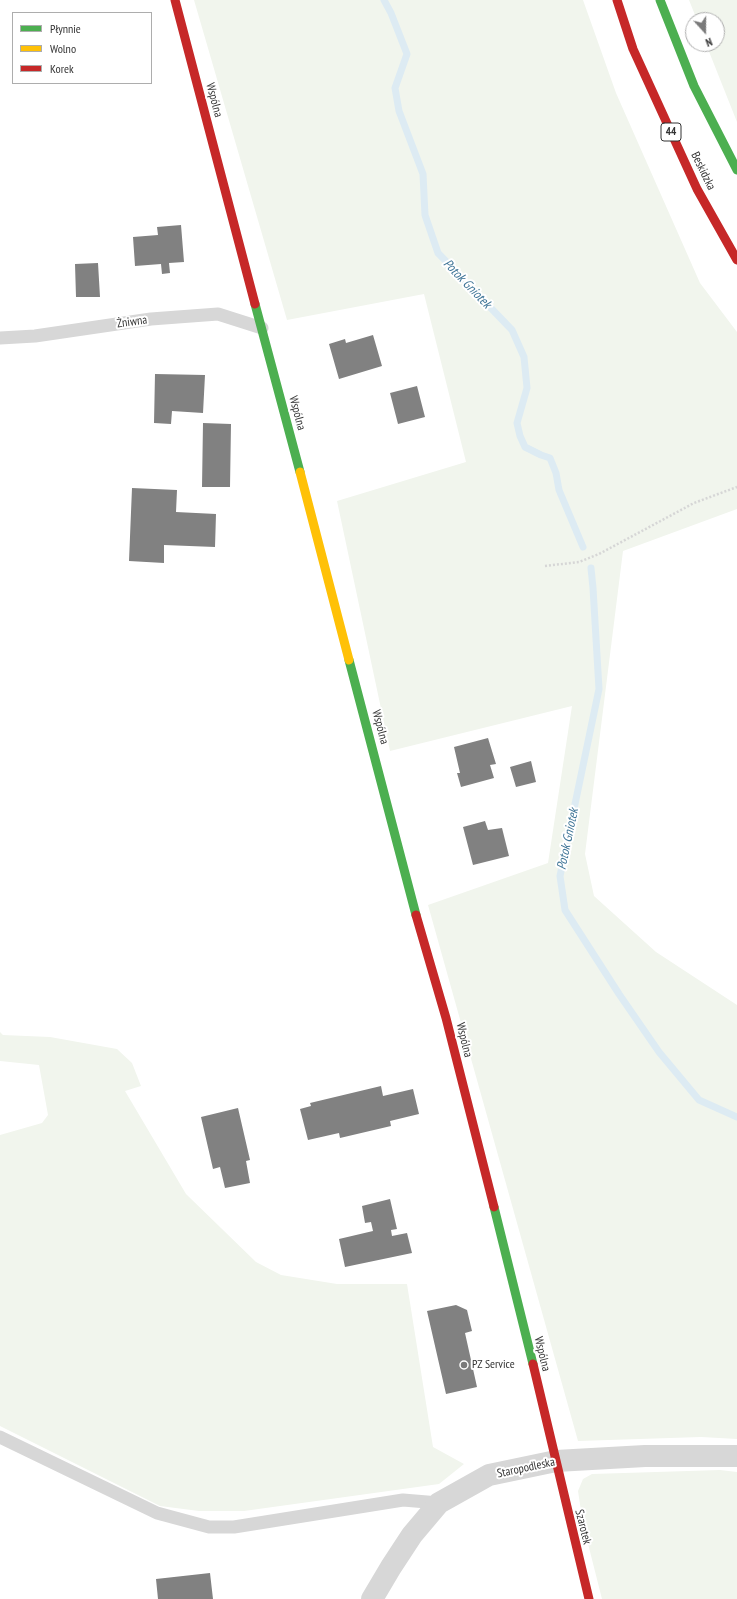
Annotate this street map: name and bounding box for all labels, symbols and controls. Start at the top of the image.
legend [12,12,152,84]
north arrow [685,12,725,52]
text: Płynnie [50,21,81,36]
text: N [704,35,714,50]
text: Wolno [50,41,76,56]
text: Korek [50,61,74,76]
street label: Wspólna [203,81,225,119]
road number: 44 [661,123,681,141]
street label: Beskidzka [688,149,718,193]
water label: Potok Gniotek [440,256,494,312]
street label: Żniwna [116,313,148,331]
street label: Wspólna [286,394,308,432]
street label: Wspólna [369,708,391,746]
water label: Potok Gniotek [554,807,582,871]
street label: Wspólna [453,1021,475,1059]
street label: Wspólna [531,1335,553,1373]
place label: PZ Service [472,1358,515,1372]
marker: PZ Service [459,1360,469,1370]
street label: Staropodleska [496,1455,556,1481]
street label: Szarotek [572,1508,594,1546]

